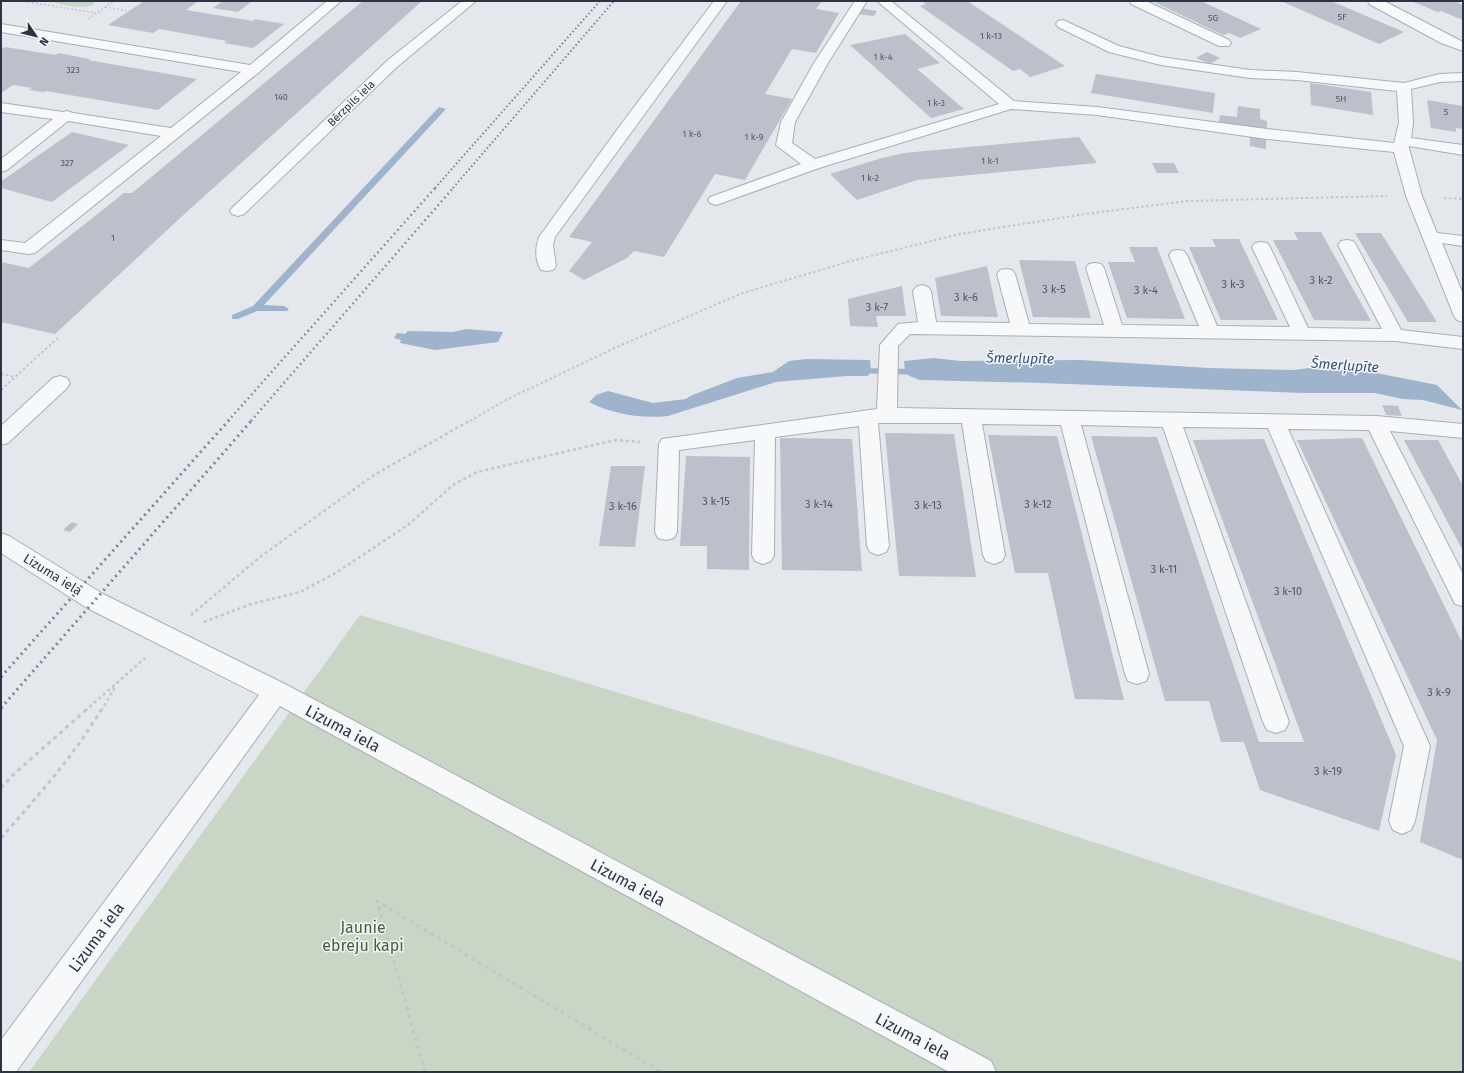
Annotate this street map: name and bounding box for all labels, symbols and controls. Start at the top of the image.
house number: 5F [1338,12,1347,22]
house number: 5G [1208,13,1218,23]
north arrow [16,16,56,56]
house number: 1 k-13 [980,31,1002,41]
text: N [36,35,51,48]
house number: 1 k-4 [874,52,893,62]
house number: 323 [66,65,80,75]
street label: Bērzpils iela [325,78,378,129]
house number: 140 [274,92,288,102]
house number: 5H [1336,94,1346,104]
house number: 1 k-3 [927,98,945,108]
house number: 5 [1444,107,1449,117]
house number: 1 k-6 [683,129,702,139]
house number: 1 k-9 [745,132,764,142]
house number: 1 k-1 [981,156,999,166]
house number: 327 [61,158,73,168]
house number: 1 k-2 [861,173,879,183]
house number: 1 [111,233,115,243]
house number: 3 k-2 [1310,274,1332,287]
house number: 3 k-3 [1222,278,1244,291]
house number: 3 k-5 [1042,283,1066,296]
house number: 3 k-4 [1134,284,1158,297]
house number: 3 k-6 [954,291,978,304]
house number: 3 k-7 [866,301,888,314]
water label: Šmerļupīte [985,348,1054,368]
water label: Šmerļupīte [1309,354,1380,376]
house number: 3 k-15 [702,495,730,508]
house number: 3 k-14 [805,498,833,511]
house number: 3 k-12 [1024,498,1052,511]
house number: 3 k-13 [914,499,942,512]
house number: 3 k-16 [609,500,637,513]
street label: Lizuma iela [21,550,85,598]
house number: 3 k-11 [1151,563,1177,576]
house number: 3 k-10 [1274,585,1302,598]
house number: 3 k-9 [1427,686,1451,699]
street label: Lizuma iela [302,701,383,756]
house number: 3 k-19 [1314,765,1342,778]
street label: Lizuma iela [587,855,668,910]
street label: Lizuma iela [65,899,128,976]
park label: Jaunie ebreju kapi [322,918,404,955]
street label: Lizuma iela [872,1009,953,1064]

